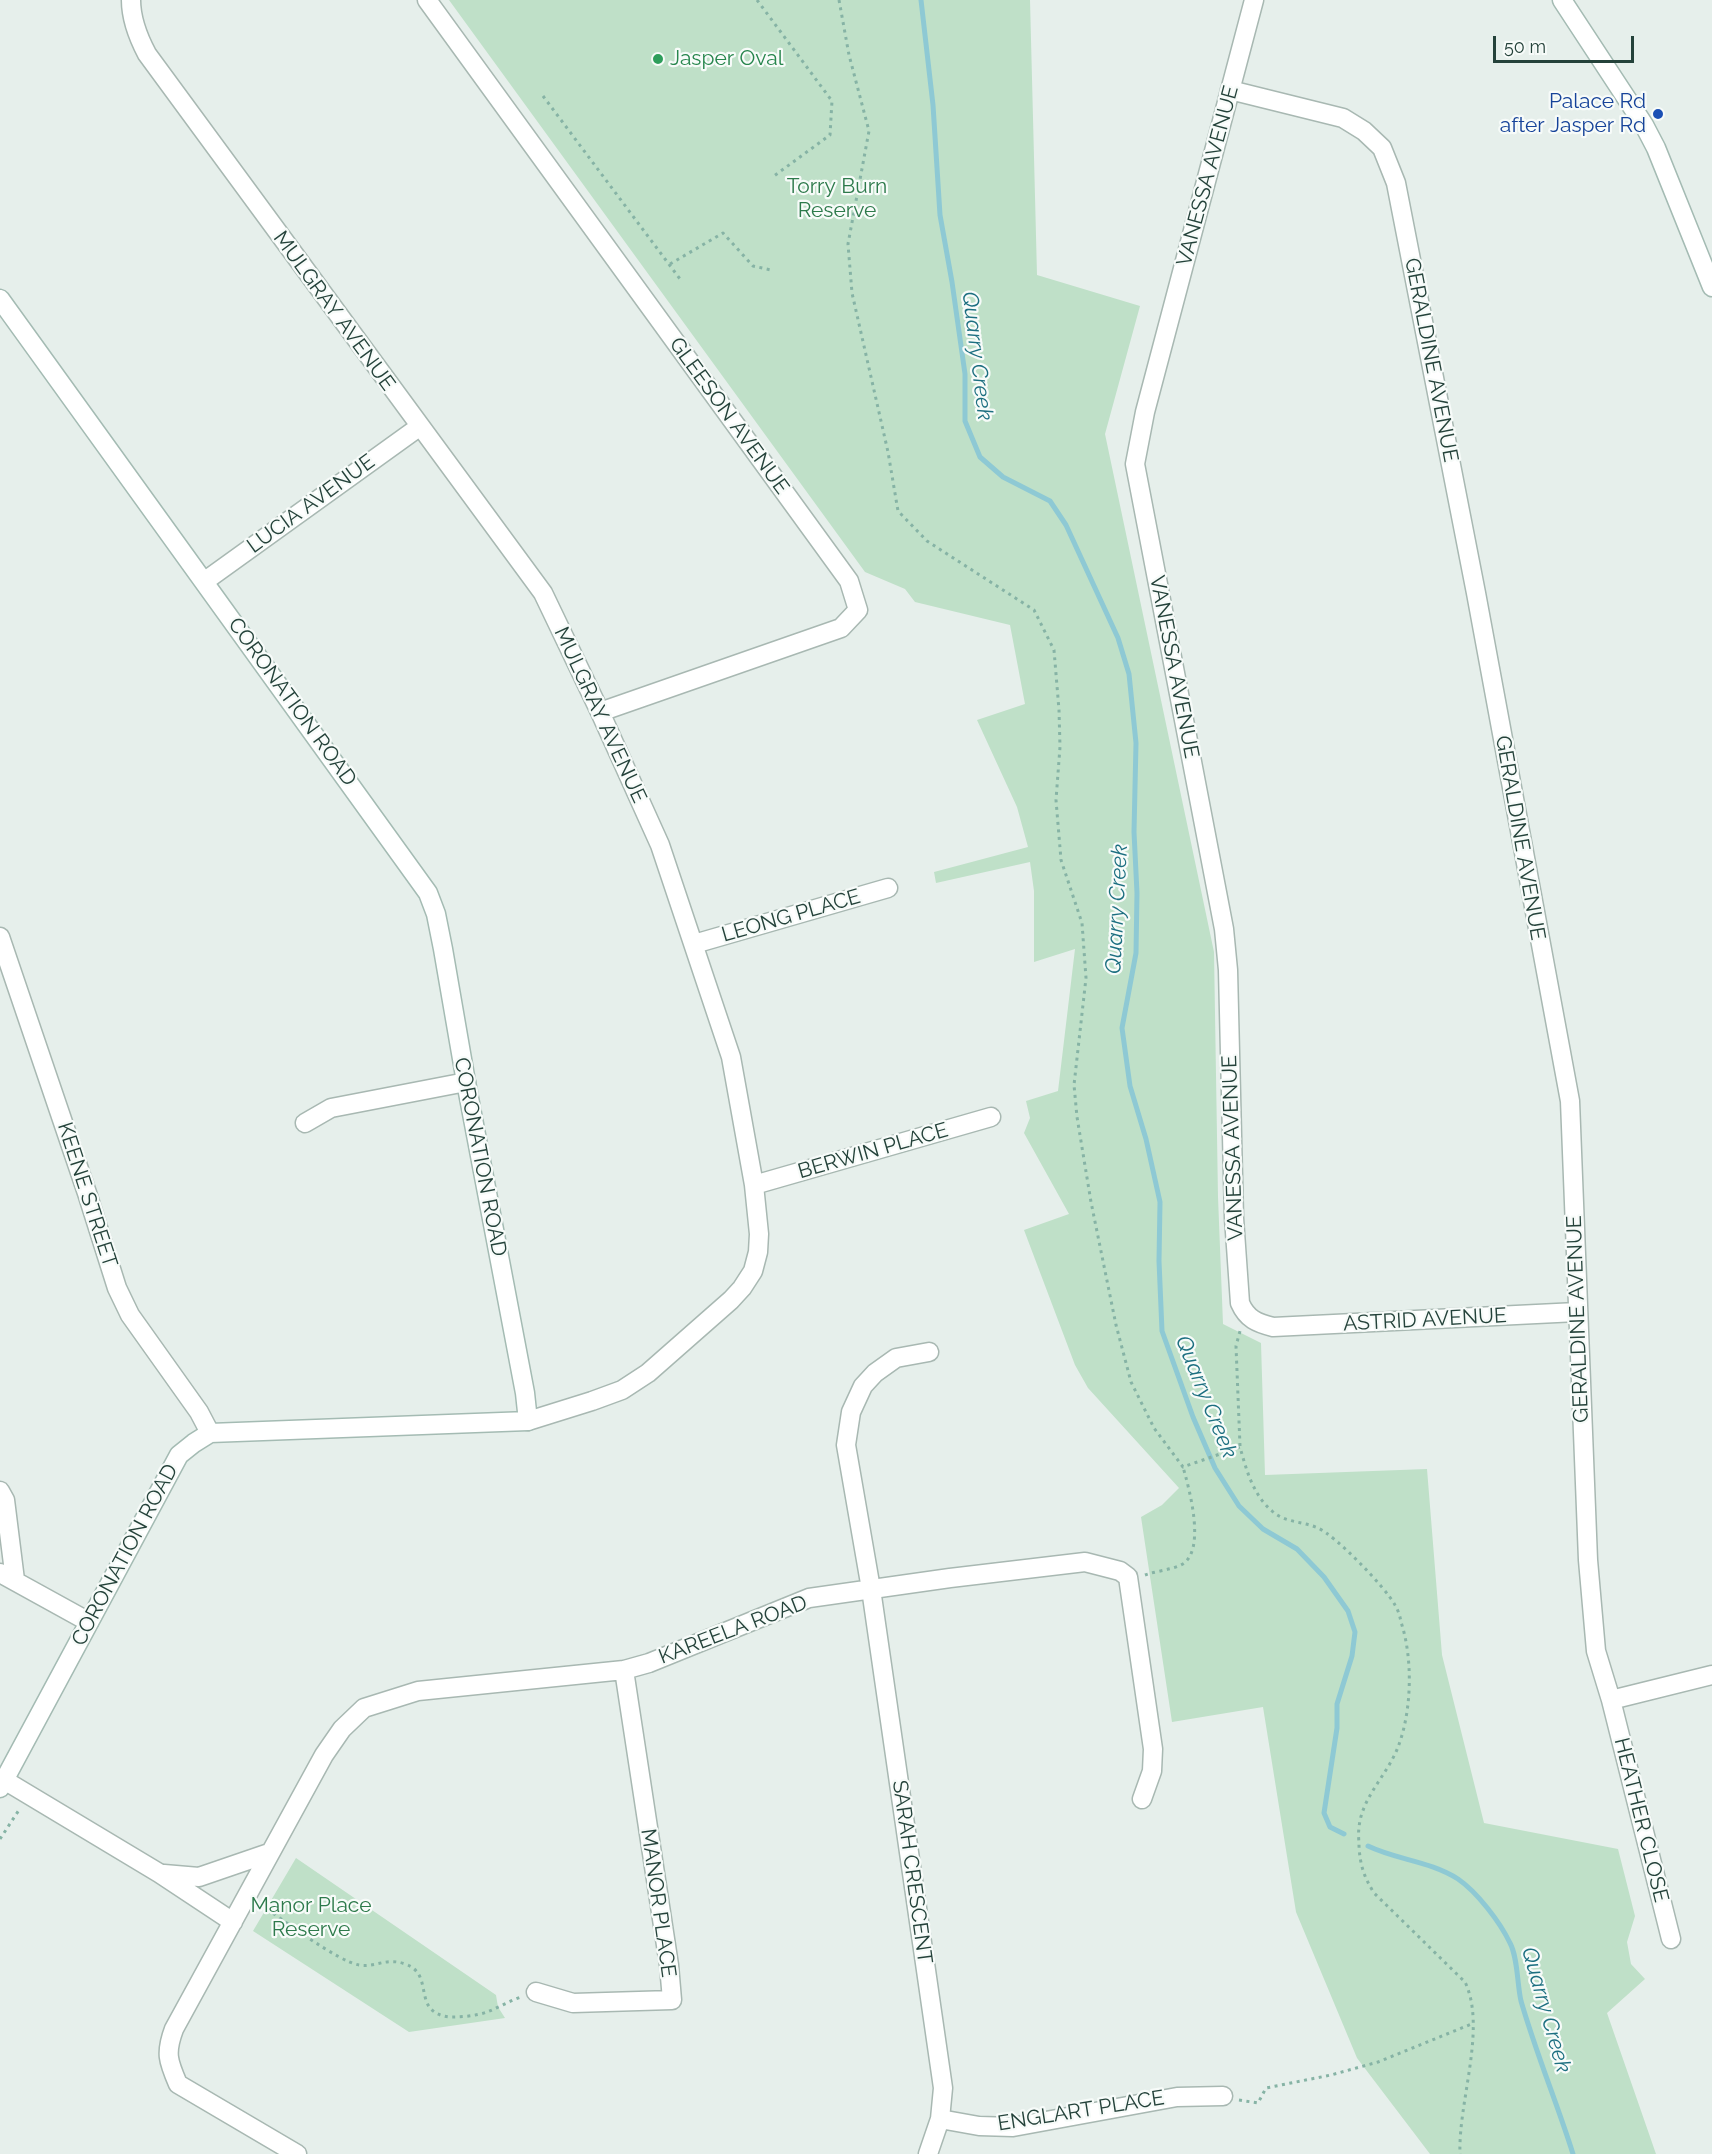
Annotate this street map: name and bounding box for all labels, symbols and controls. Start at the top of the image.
scale bar [1496,24,1637,62]
text: 50 m [1504,36,1546,57]
place label: Jasper Oval [670,46,783,72]
marker: Jasper Oval [651,52,665,66]
street label: VANESSA AVENUE [1172,83,1244,269]
place label: Palace Rd after Jasper Rd [1500,89,1646,139]
marker: Palace Rd after Jasper Rd [1651,107,1665,121]
park label: Torry Burn Reserve [787,174,887,224]
street label: MULGRAY AVENUE [268,226,400,396]
street label: GERALDINE AVENUE [1399,256,1463,464]
water label: Quarry Creek [956,290,998,422]
street label: GLEESON AVENUE [664,333,794,499]
street label: LUCIA AVENUE [242,449,380,559]
street label: VANESSA AVENUE [1144,573,1204,761]
street label: CORONATION ROAD [222,613,362,791]
street label: MULGRAY AVENUE [548,623,652,807]
street label: GERALDINE AVENUE [1490,734,1550,942]
water label: Quarry Creek [1100,844,1134,974]
street label: LEONG PLACE [719,884,863,948]
street label: CORONATION ROAD [448,1055,512,1259]
street label: VANESSA AVENUE [1217,1055,1249,1241]
street label: BERWIN PLACE [795,1118,951,1184]
street label: KEENE STREET [52,1119,122,1271]
street label: GERALDINE AVENUE [1562,1215,1594,1423]
street label: ASTRID AVENUE [1343,1303,1507,1337]
water label: Quarry Creek [1169,1332,1243,1462]
street label: CORONATION ROAD [66,1460,184,1650]
street label: KAREELA ROAD [655,1590,811,1670]
street label: HEATHER CLOSE [1608,1735,1674,1905]
street label: SARAH CRESCENT [887,1779,937,1965]
street label: MANOR PLACE [635,1827,681,1979]
park label: Manor Place Reserve [250,1893,372,1943]
water label: Quarry Creek [1515,1944,1577,2076]
street label: ENGLART PLACE [996,2085,1166,2137]

